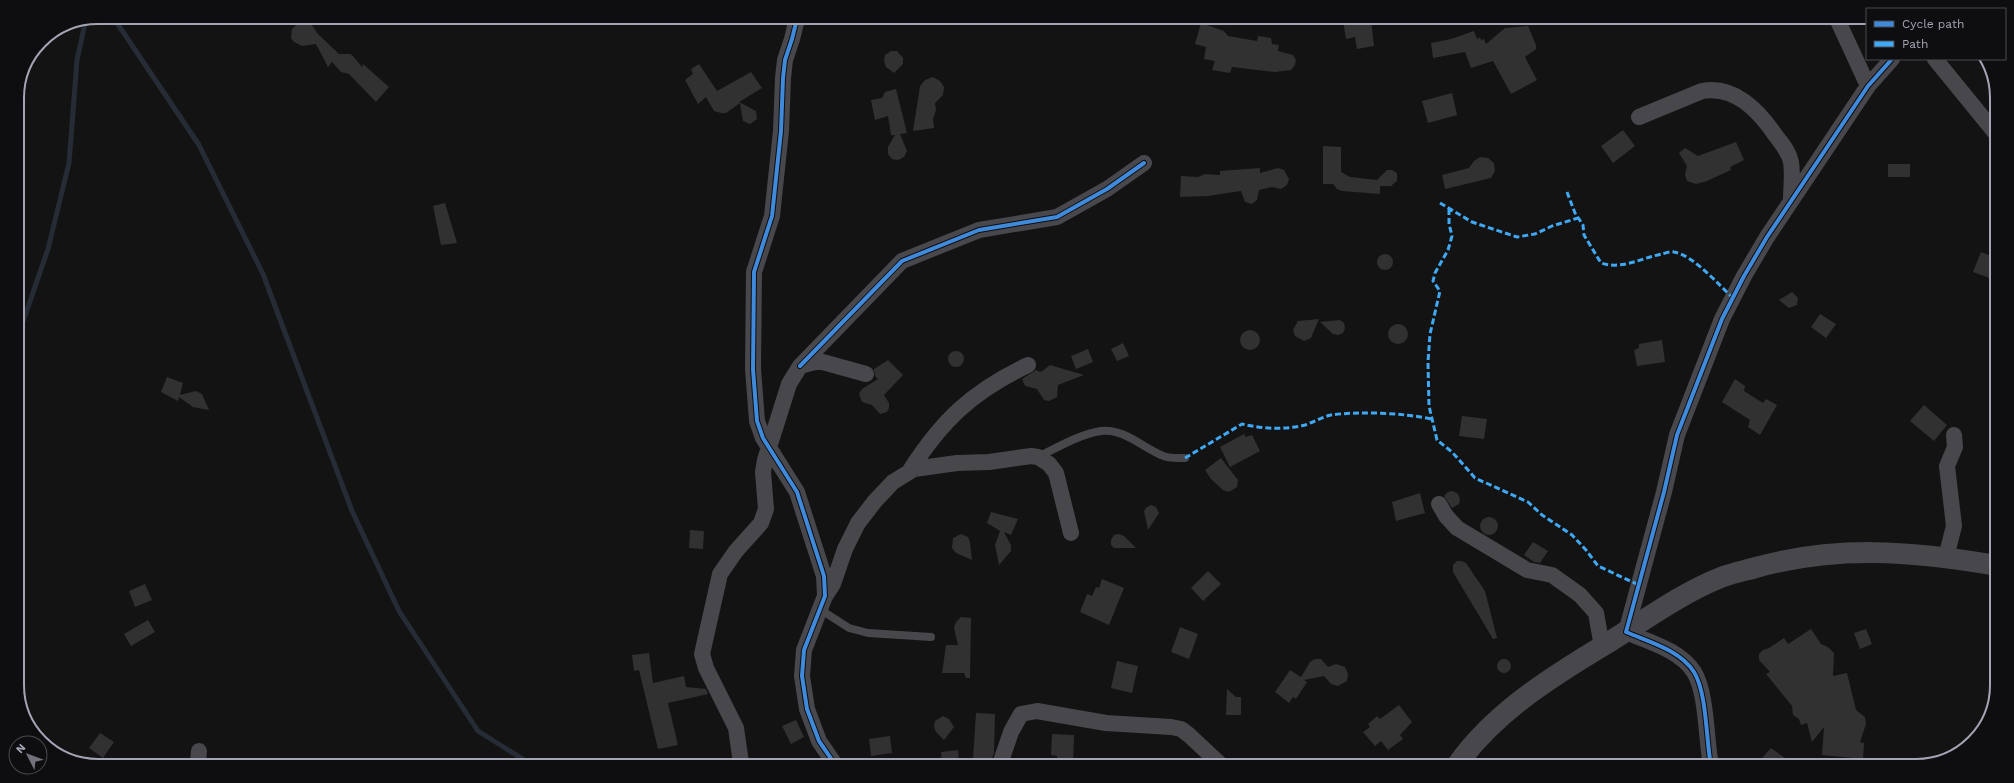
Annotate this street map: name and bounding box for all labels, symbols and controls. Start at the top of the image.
legend [1866,8,2006,60]
text: Cycle path [1902,17,1964,31]
text: Path [1902,37,1928,51]
north arrow [8,735,48,775]
text: N [13,741,28,756]

